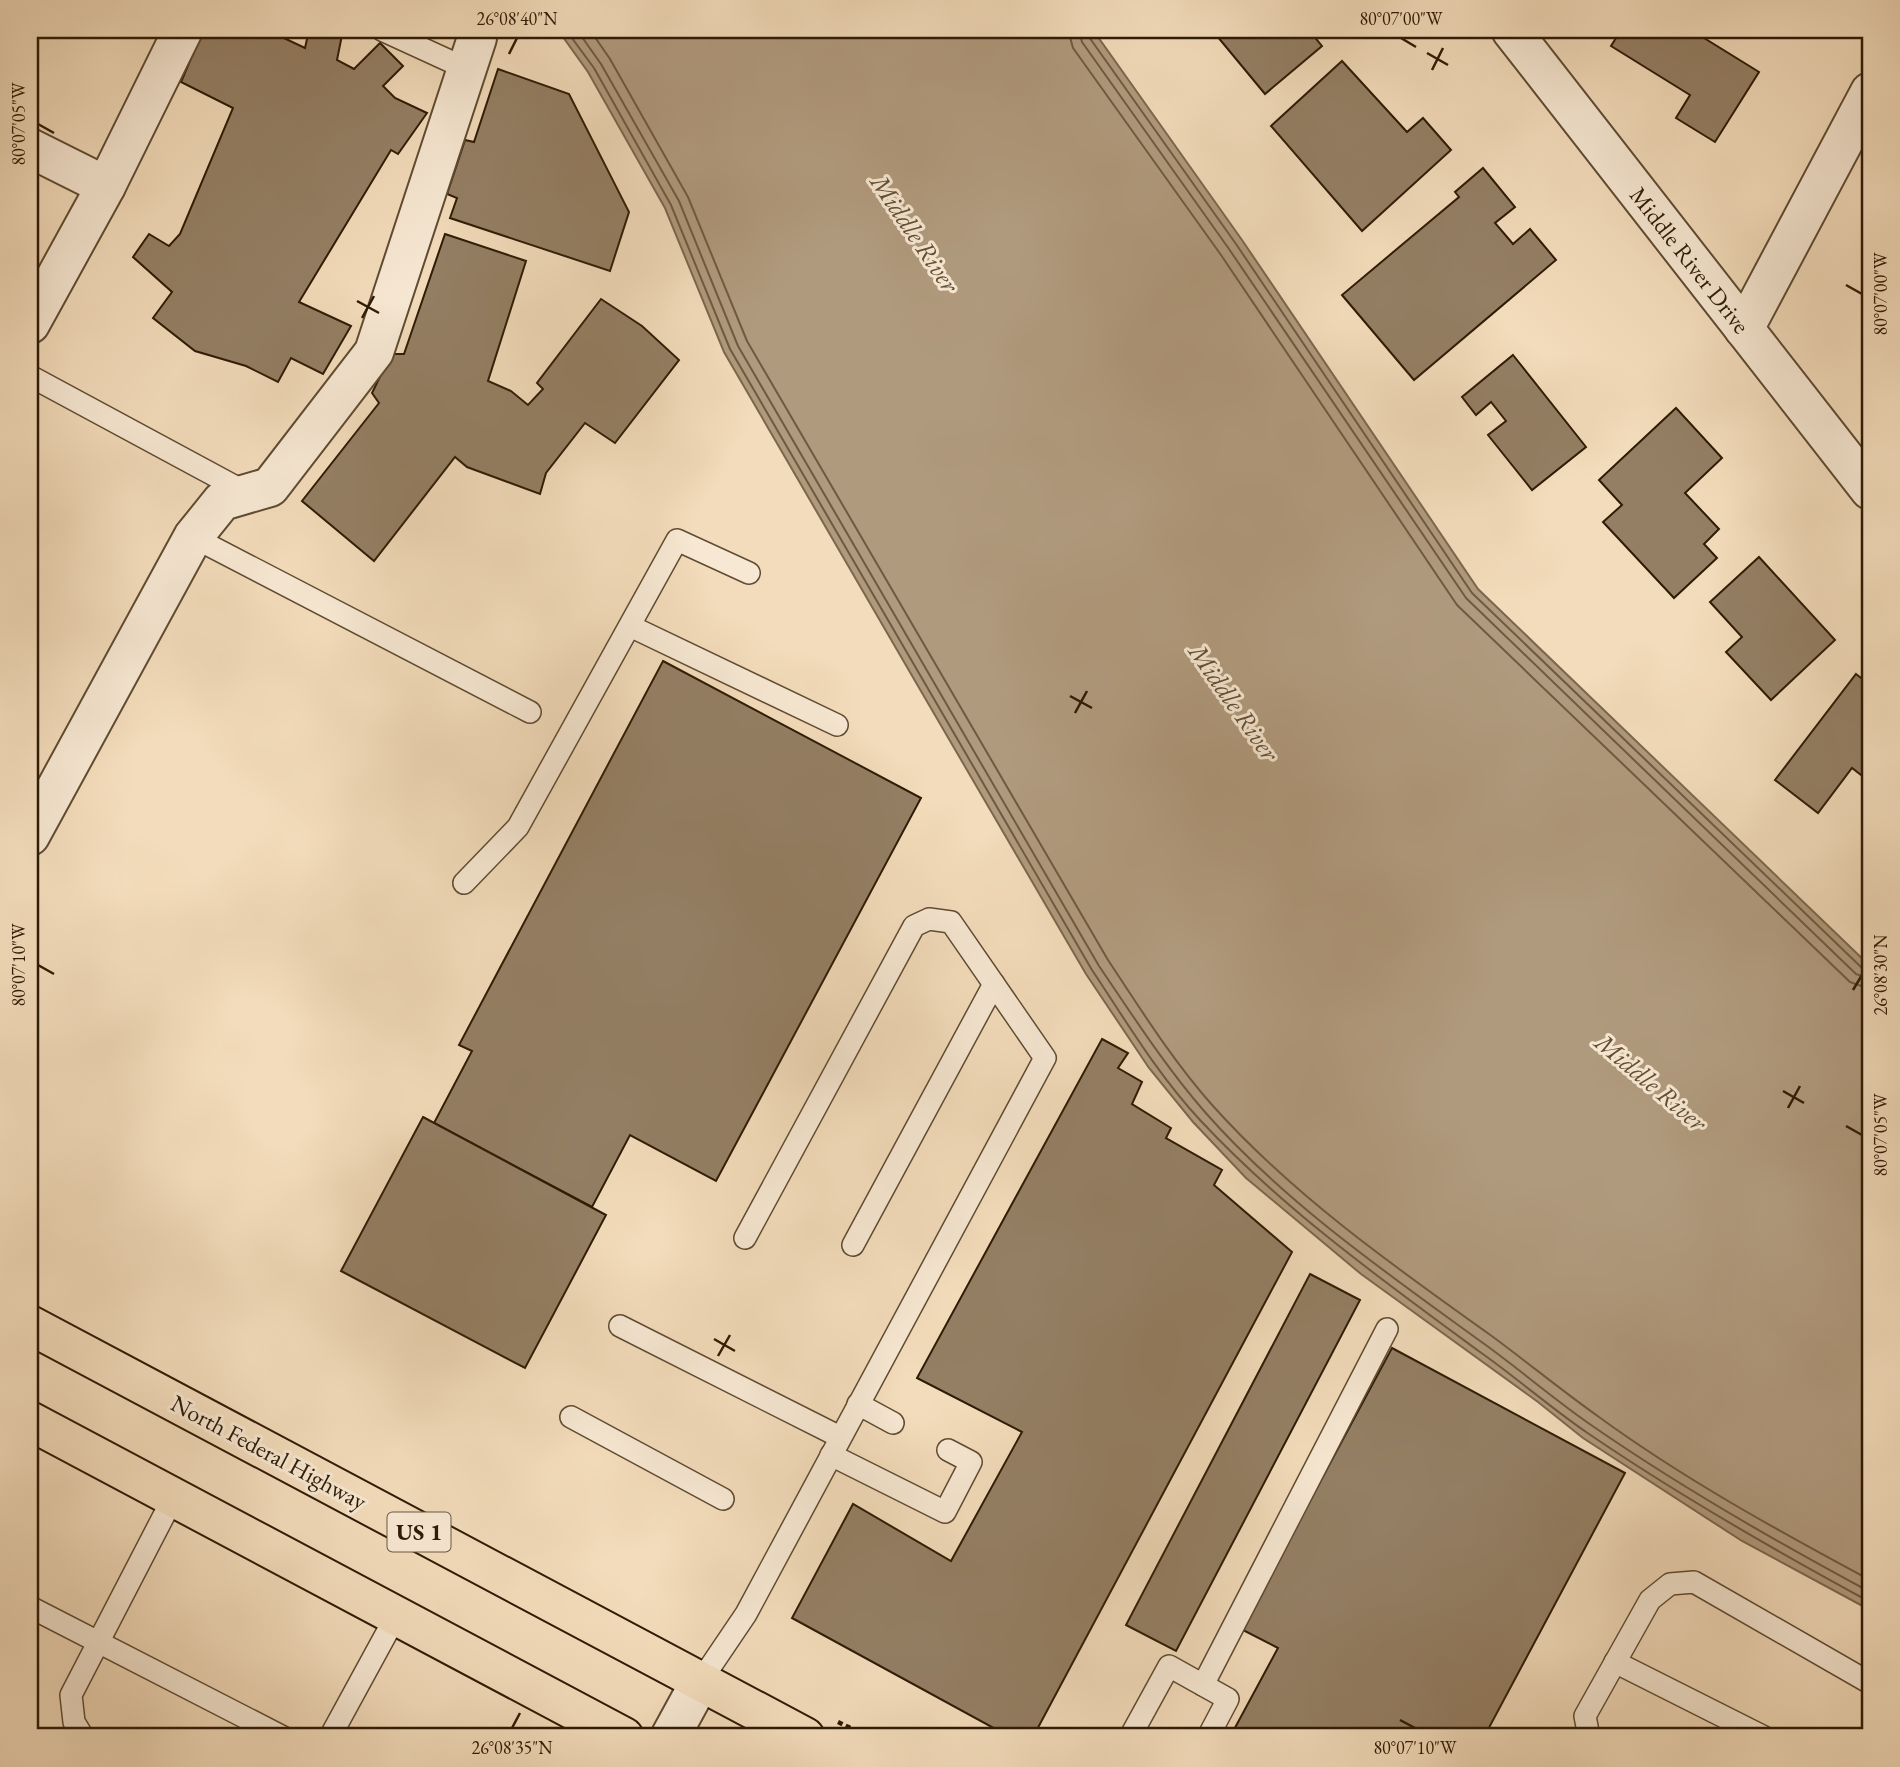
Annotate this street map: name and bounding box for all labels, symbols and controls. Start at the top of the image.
text: 26°08'40"N [477,7,558,30]
text: 80°07'00"W [1359,7,1443,30]
text: 80°07'05"W [7,82,30,166]
water label: Middle River [862,166,968,300]
street label: Middle River Drive [1623,180,1757,340]
text: 80°07'00"W [1869,252,1892,336]
water label: Middle River [1180,635,1288,768]
text: 80°07'10"W [7,923,30,1007]
text: 26°08'30"N [1869,934,1892,1015]
water label: Middle River [1587,1024,1715,1139]
text: 80°07'05"W [1869,1093,1892,1177]
street label: North Federal Highway [166,1387,373,1517]
road number: US 1 [388,1512,450,1552]
text: 26°08'35"N [472,1736,553,1759]
text: 80°07'10"W [1373,1736,1457,1759]

